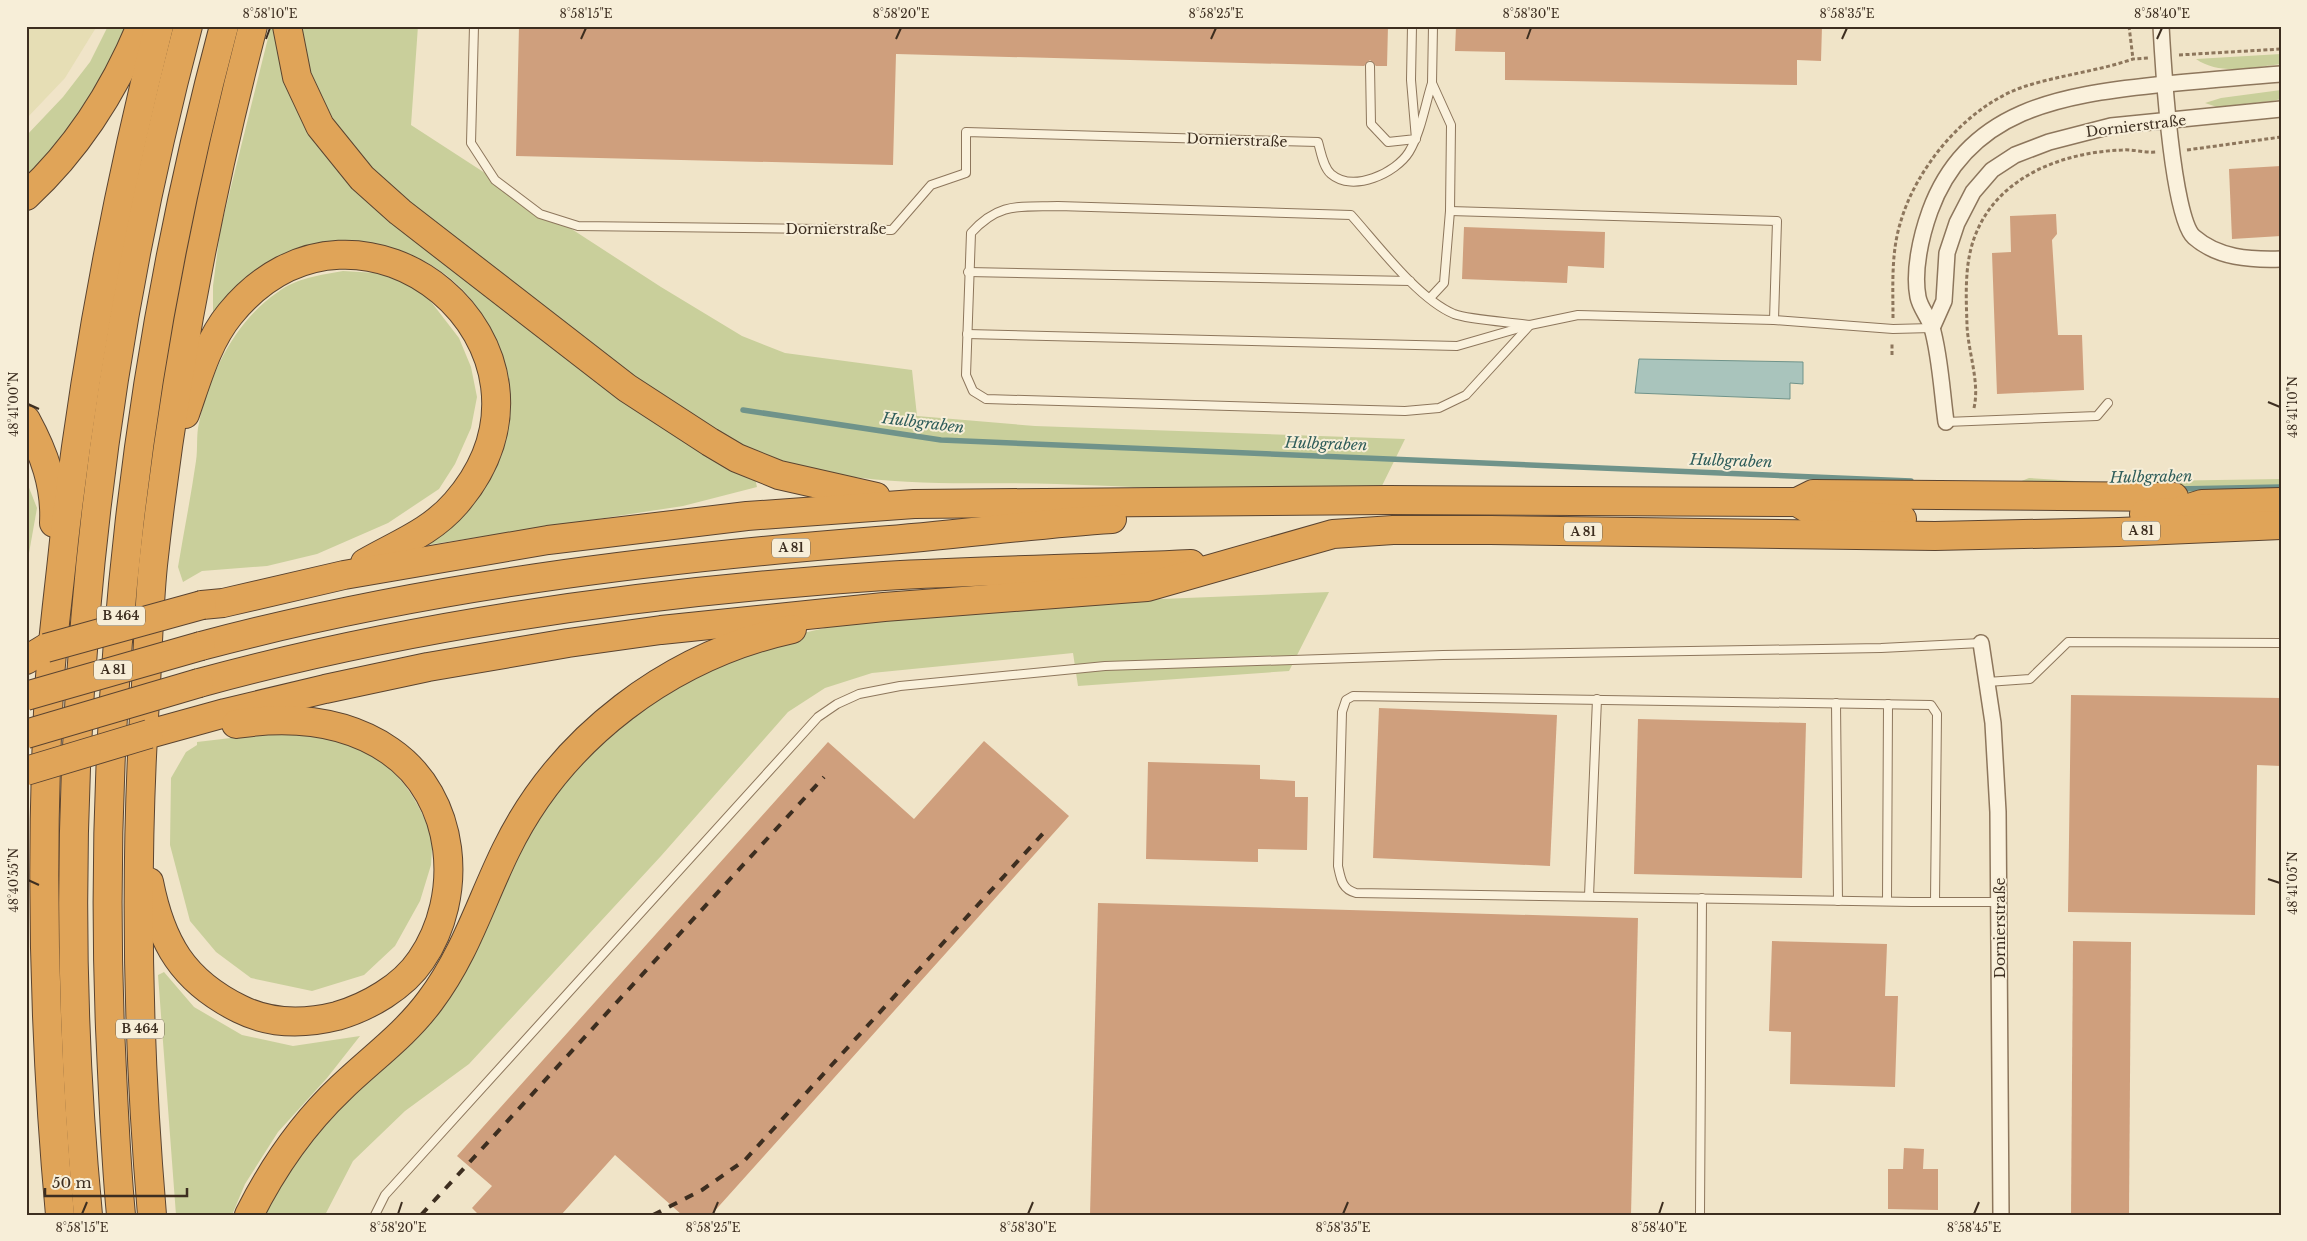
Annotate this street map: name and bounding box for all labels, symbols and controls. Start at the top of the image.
text: 8°58'10"E [243,6,298,21]
text: 8°58'15"E [559,6,613,21]
text: 8°58'20"E [873,6,930,21]
text: 8°58'25"E [1188,6,1244,21]
text: 8°58'30"E [1503,6,1560,21]
text: 8°58'35"E [1819,6,1875,21]
text: 8°58'40"E [2134,6,2190,21]
street label: Dornierstraße [2085,111,2187,141]
street label: Dornierstraße [1186,129,1288,151]
street label: Dornierstraße [786,220,887,238]
text: 48°41'00"N [6,371,21,437]
text: 48°41'10"N [2285,376,2300,438]
water label: Hulbgraben [880,408,965,437]
water label: Hulbgraben [1283,433,1368,454]
water label: Hulbgraben [1688,450,1773,471]
water label: Hulbgraben [2109,466,2192,487]
road number: A 81 [1564,522,1602,542]
road number: A 81 [2122,522,2160,540]
road number: A 81 [772,538,810,558]
road number: B 464 [97,606,145,626]
road number: A 81 [94,660,132,680]
text: 48°40'55"N [6,847,21,912]
text: 48°41'05"N [2285,851,2300,915]
street label: Dornierstraße [1991,878,2009,979]
road number: B 464 [116,1020,164,1038]
scale bar [45,1166,188,1198]
text: 50 m [52,1173,92,1192]
text: 8°58'15"E [55,1220,109,1235]
text: 8°58'20"E [370,1220,427,1235]
text: 8°58'25"E [685,1220,741,1235]
text: 8°58'30"E [1000,1220,1057,1235]
text: 8°58'35"E [1315,1220,1371,1235]
text: 8°58'40"E [1631,1220,1687,1235]
text: 8°58'45"E [1947,1220,2001,1235]

